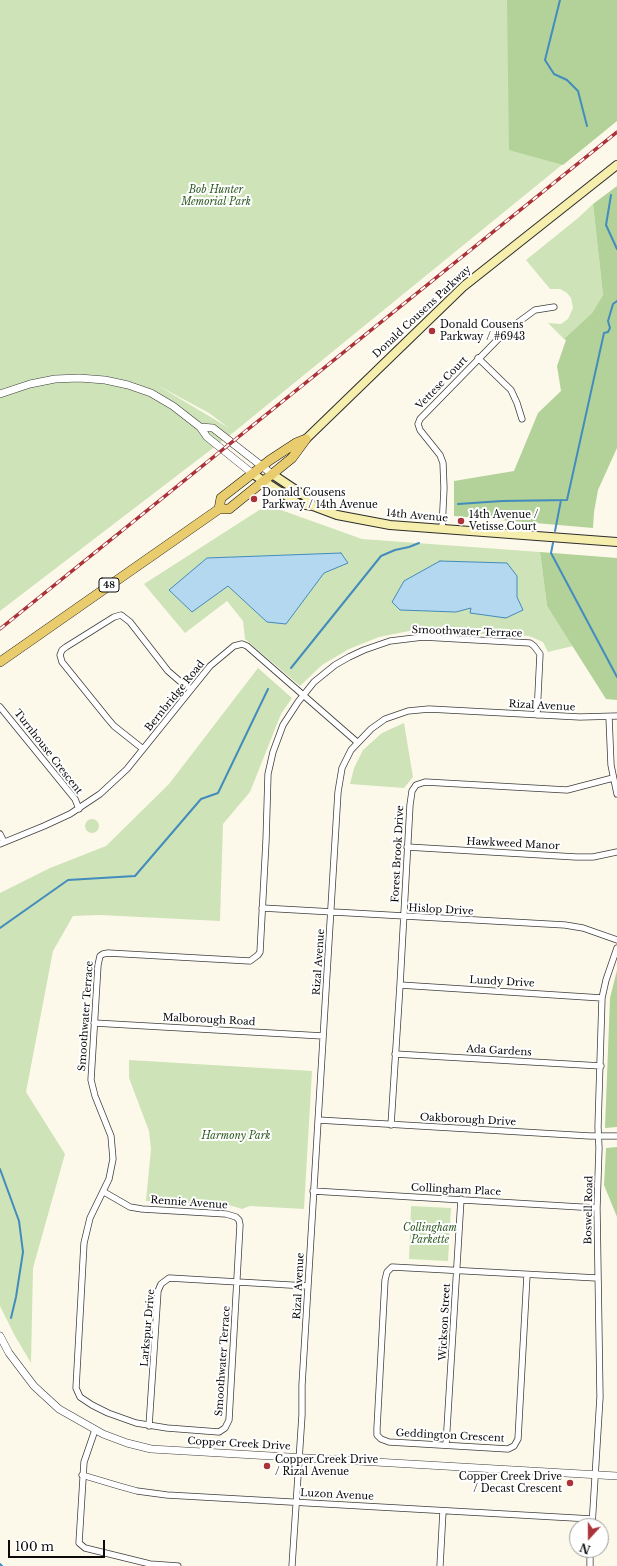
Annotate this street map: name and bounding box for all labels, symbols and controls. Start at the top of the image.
park label: Bob Hunter Memorial Park [181,184,251,208]
street label: Donald Cousens Parkway [370,263,474,361]
place label: Donald Cousens Parkway / #6943 [440,319,525,342]
marker: Donald Cousens Parkway / #6943 [427,326,437,336]
street label: Vettese Court [414,354,470,412]
place label: Donald Cousens Parkway / 14th Avenue [262,487,378,510]
marker: Donald Cousens Parkway / 14th Avenue [249,494,259,504]
street label: 14th Avenue [386,507,448,525]
place label: 14th Avenue / Vetisse Court [469,509,538,532]
marker: 14th Avenue / Vetisse Court [456,516,466,526]
road number: 48 [99,578,119,592]
street label: Smoothwater Terrace [411,624,523,640]
street label: Bernbridge Road [143,658,207,734]
street label: Rizal Avenue [508,698,576,714]
street label: Turnhouse Crescent [11,707,85,797]
street label: Forest Brook Drive [389,805,407,903]
street label: Hawkweed Manor [466,836,560,852]
street label: Hislop Drive [408,902,474,918]
street label: Rizal Avenue [311,928,327,996]
street label: Smoothwater Terrace [76,960,96,1072]
street label: Lundy Drive [469,974,535,990]
street label: Malborough Road [162,1012,256,1028]
street label: Ada Gardens [466,1043,532,1059]
street label: Oakborough Drive [420,1111,516,1129]
park label: Harmony Park [202,1130,270,1142]
street label: Boswell Road [582,1176,596,1244]
street label: Collingham Place [411,1182,501,1198]
street label: Rennie Avenue [150,1194,228,1212]
park label: Collingham Parkette [403,1222,457,1246]
street label: Rizal Avenue [291,1252,307,1320]
street label: Wickson Street [437,1283,453,1361]
street label: Larkspur Drive [139,1289,157,1367]
street label: Smoothwater Terrace [213,1305,233,1417]
street label: Geddington Crescent [395,1427,505,1445]
street label: Copper Creek Drive [187,1435,291,1453]
place label: Copper Creek Drive / Rizal Avenue [275,1454,378,1478]
marker: Copper Creek Drive / Rizal Avenue [262,1461,272,1471]
place label: Copper Creek Drive / Decast Crescent [459,1471,562,1494]
marker: Copper Creek Drive / Decast Crescent [565,1478,575,1488]
street label: Luzon Avenue [300,1487,374,1503]
north arrow [569,1518,609,1558]
scale bar [10,1532,107,1558]
text: 100 m [15,1539,54,1554]
text: N [578,1540,592,1557]

